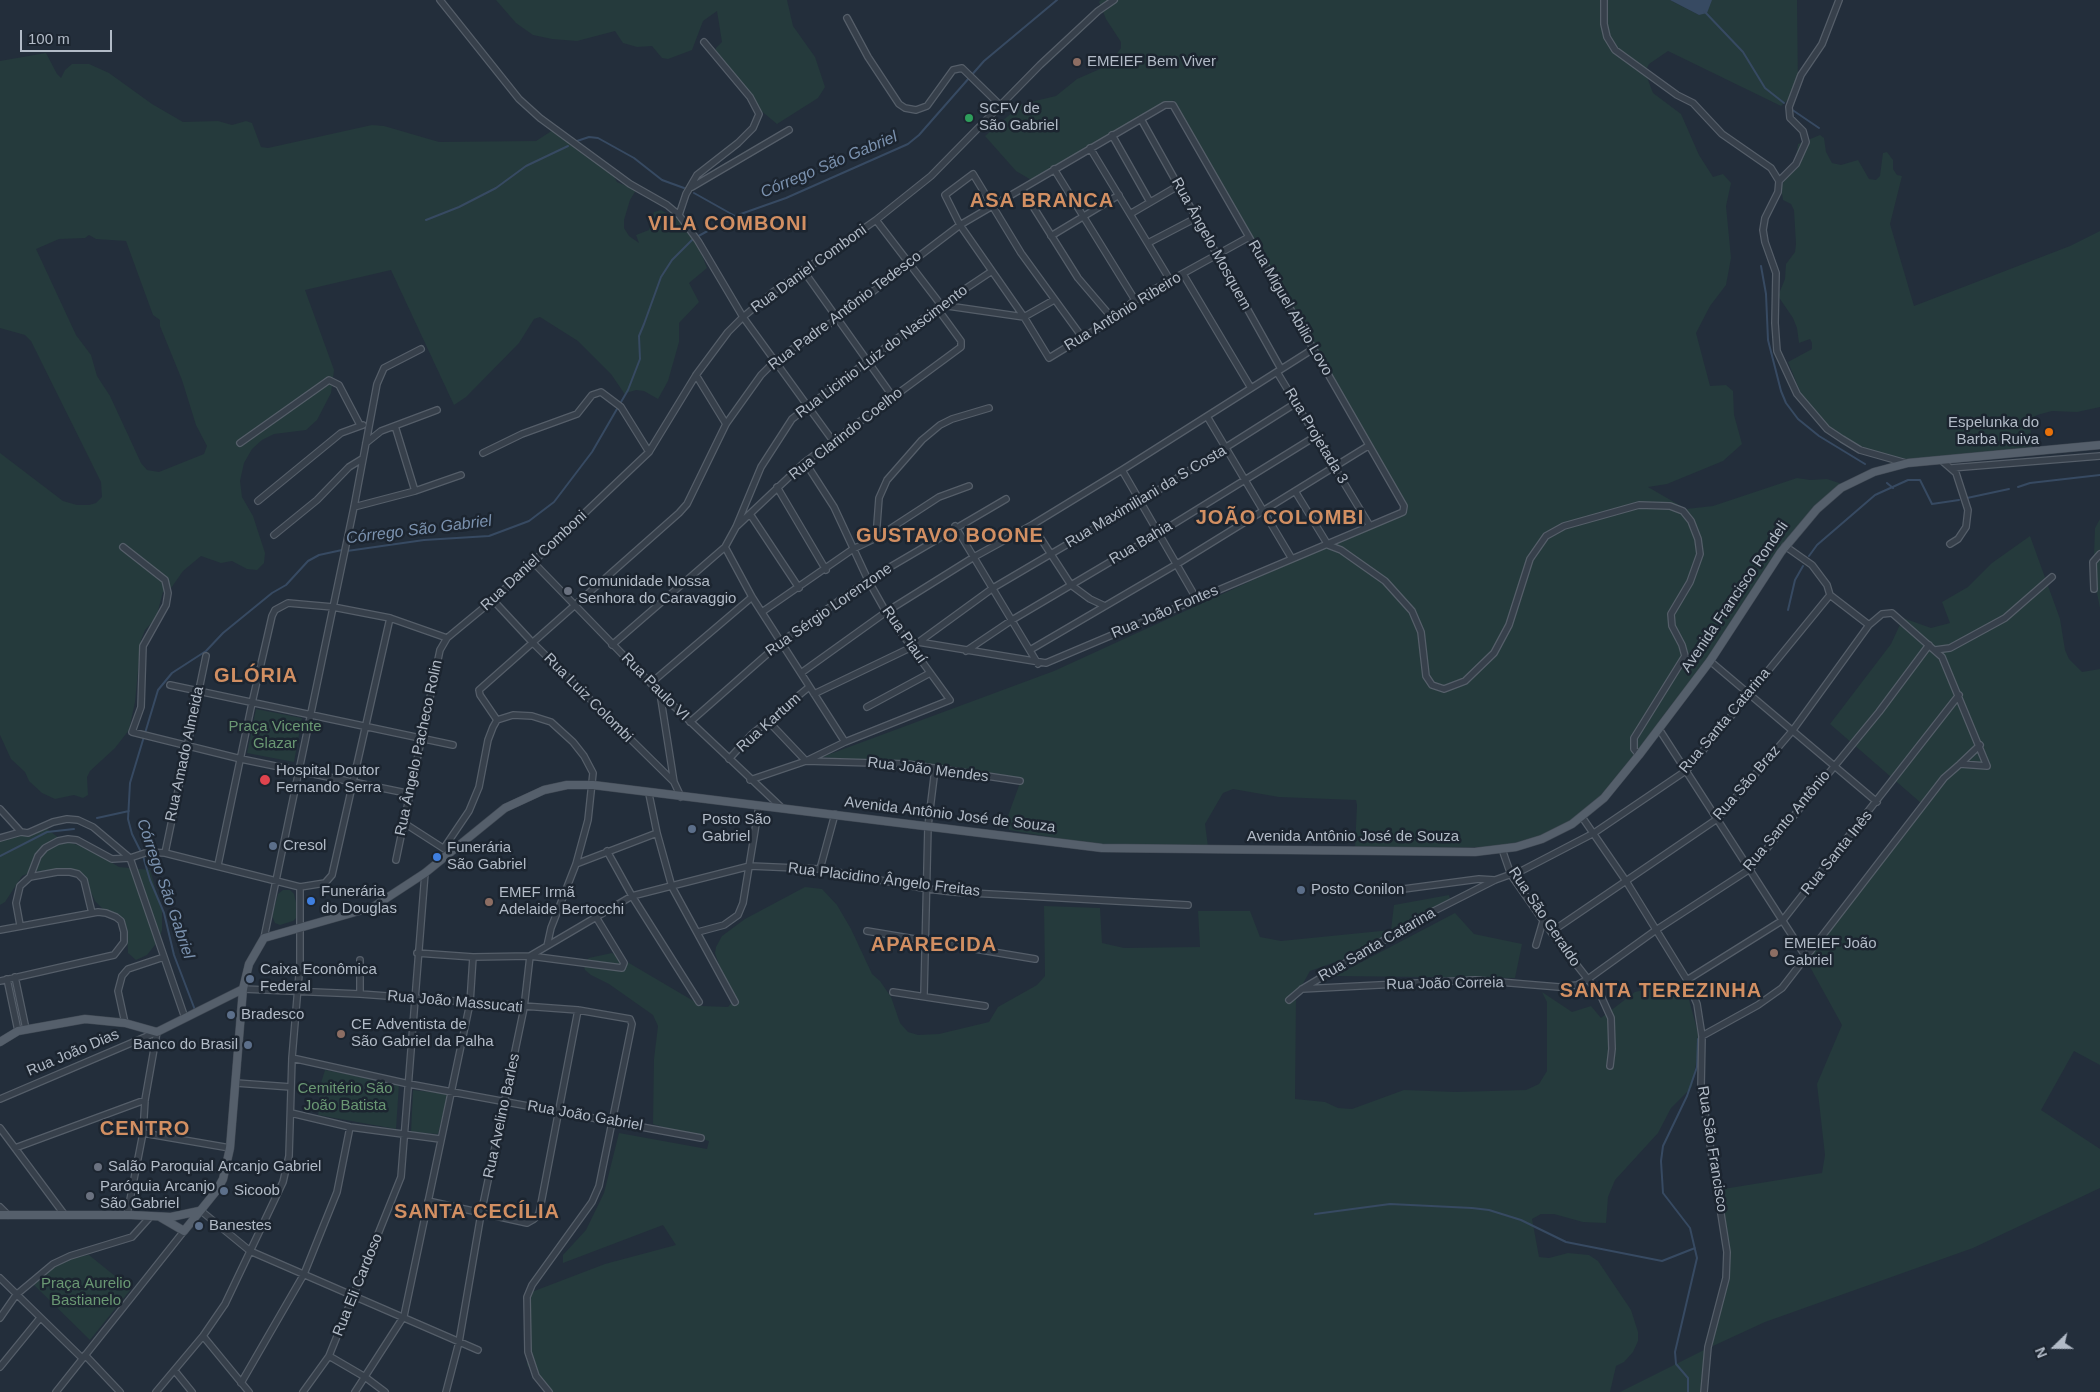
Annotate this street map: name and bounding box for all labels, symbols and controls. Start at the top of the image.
scale bar [22,20,115,52]
text: 100 m [28,30,70,47]
place label: EMEIEF Bem Viver [1087,53,1216,71]
marker: EMEIEF Bem Viver [1071,56,1083,68]
place label: SCFV de São Gabriel [979,100,1058,135]
marker: SCFV de São Gabriel [963,112,975,124]
water label: Córrego São Gabriel [758,127,900,203]
street label: Rua Ângelo Mosquem [1167,175,1255,313]
district label: ASA BRANCA [969,189,1115,213]
district label: VILA COMBONI [647,212,809,236]
street label: Rua Daniel Comboni [748,221,870,317]
street label: Rua Miguel Abilio Lovo [1244,237,1336,379]
street label: Rua Padre Antônio Tedesco [765,248,925,374]
street label: Rua Antônio Ribeiro [1061,269,1185,355]
street label: Rua Licinio Luiz do Nascimento [793,282,971,422]
street label: Rua Clarindo Coelho [786,384,906,484]
street label: Rua Projetada 3 [1280,385,1352,487]
place label: Espelunka do Barba Ruiva [1948,414,2039,449]
marker: Espelunka do Barba Ruiva [2043,426,2055,438]
street label: Rua Maximiliani da S Costa [1062,442,1230,552]
district label: JOÃO COLOMBI [1194,506,1366,530]
street label: Rua Daniel Comboni [477,507,591,615]
water label: Córrego São Gabriel [345,512,493,548]
street label: Rua Bahia [1106,517,1176,569]
street label: Avenida Francisco Rondeli [1678,518,1792,676]
district label: GUSTAVO BOONE [854,524,1046,548]
street label: Rua Sérgio Lorenzone [762,560,896,660]
place label: Comunidade Nossa Senhora do Caravaggio [578,573,736,608]
street label: Rua João Fontes [1109,581,1221,643]
marker: Comunidade Nossa Senhora do Caravaggio [562,585,574,597]
street label: Rua Piauí [878,603,930,667]
street label: Rua Paulo VI [617,649,693,725]
street label: Rua Luiz Colombi [540,650,636,746]
street label: Rua Ângelo Pacheco Rolin [392,658,446,838]
district label: GLÓRIA [213,664,299,688]
street label: Rua Santa Catarina [1676,665,1774,777]
street label: Rua Amado Almeida [162,685,208,823]
street label: Rua Kartum [733,690,805,756]
park label: Praça Vicente Glazar [228,718,322,753]
street label: Rua São Braz [1710,742,1784,824]
street label: Rua João Mendes [866,754,990,786]
place label: Hospital Doutor Fernando Serra [276,762,381,797]
street label: Rua Santo Antônio [1740,767,1834,875]
marker: Hospital Doutor Fernando Serra [258,773,272,787]
street label: Avenida Antônio José de Souza [844,793,1056,837]
street label: Rua Santa Inês [1797,807,1877,899]
place label: Posto São Gabriel [702,811,771,846]
water label: Córrego São Gabriel [132,817,198,961]
marker: Posto São Gabriel [686,823,698,835]
street label: Avenida Antônio José de Souza [1247,828,1459,846]
place label: Cresol [283,837,326,855]
place label: Funerária São Gabriel [447,839,526,874]
marker: Cresol [267,840,279,852]
marker: Funerária São Gabriel [431,851,443,863]
street label: Rua Placidino Ângelo Freitas [787,859,981,901]
street label: Rua São Geraldo [1504,864,1584,970]
place label: Posto Conilon [1311,881,1404,899]
place label: Funerária do Douglas [321,883,397,918]
place label: EMEF Irmã Adelaide Bertocchi [499,884,624,919]
marker: Posto Conilon [1295,884,1307,896]
marker: Funerária do Douglas [305,895,317,907]
marker: EMEF Irmã Adelaide Bertocchi [483,896,495,908]
street label: Rua Santa Catarina [1315,904,1439,986]
district label: APARECIDA [870,933,998,957]
place label: EMEIEF João Gabriel [1784,935,1877,970]
marker: EMEIEF João Gabriel [1768,947,1780,959]
place label: Caixa Econômica Federal [260,961,377,996]
marker: Caixa Econômica Federal [244,973,256,985]
street label: Rua João Correia [1386,974,1504,994]
district label: SANTA TEREZINHA [1558,979,1764,1003]
street label: Rua João Massucati [387,987,523,1017]
place label: Bradesco [241,1006,304,1024]
marker: Bradesco [225,1009,237,1021]
place label: CE Adventista de São Gabriel da Palha [351,1016,494,1051]
street label: Rua João Dias [24,1025,122,1081]
marker: CE Adventista de São Gabriel da Palha [335,1028,347,1040]
place label: Banco do Brasil [133,1036,238,1054]
marker: Banco do Brasil [242,1039,254,1051]
street label: Rua Avelino Barles [480,1052,524,1180]
park label: Cemitério São João Batista [297,1080,393,1115]
street label: Rua São Francisco [1693,1085,1731,1213]
street label: Rua João Gabriel [526,1097,644,1135]
district label: CENTRO [99,1117,191,1141]
place label: Salão Paroquial Arcanjo Gabriel [108,1158,321,1176]
marker: Salão Paroquial Arcanjo Gabriel [92,1161,104,1173]
place label: Paróquia Arcanjo São Gabriel [100,1178,215,1213]
place label: Sicoob [234,1182,280,1200]
marker: Sicoob [218,1185,230,1197]
marker: Paróquia Arcanjo São Gabriel [84,1190,96,1202]
district label: SANTA CECÍLIA [392,1200,562,1224]
place label: Banestes [209,1217,272,1235]
marker: Banestes [193,1220,205,1232]
street label: Rua Eli Cardoso [329,1231,387,1339]
park label: Praça Aurelio Bastianelo [41,1275,131,1310]
north arrow [2030,1322,2080,1372]
text: N [2032,1345,2050,1360]

